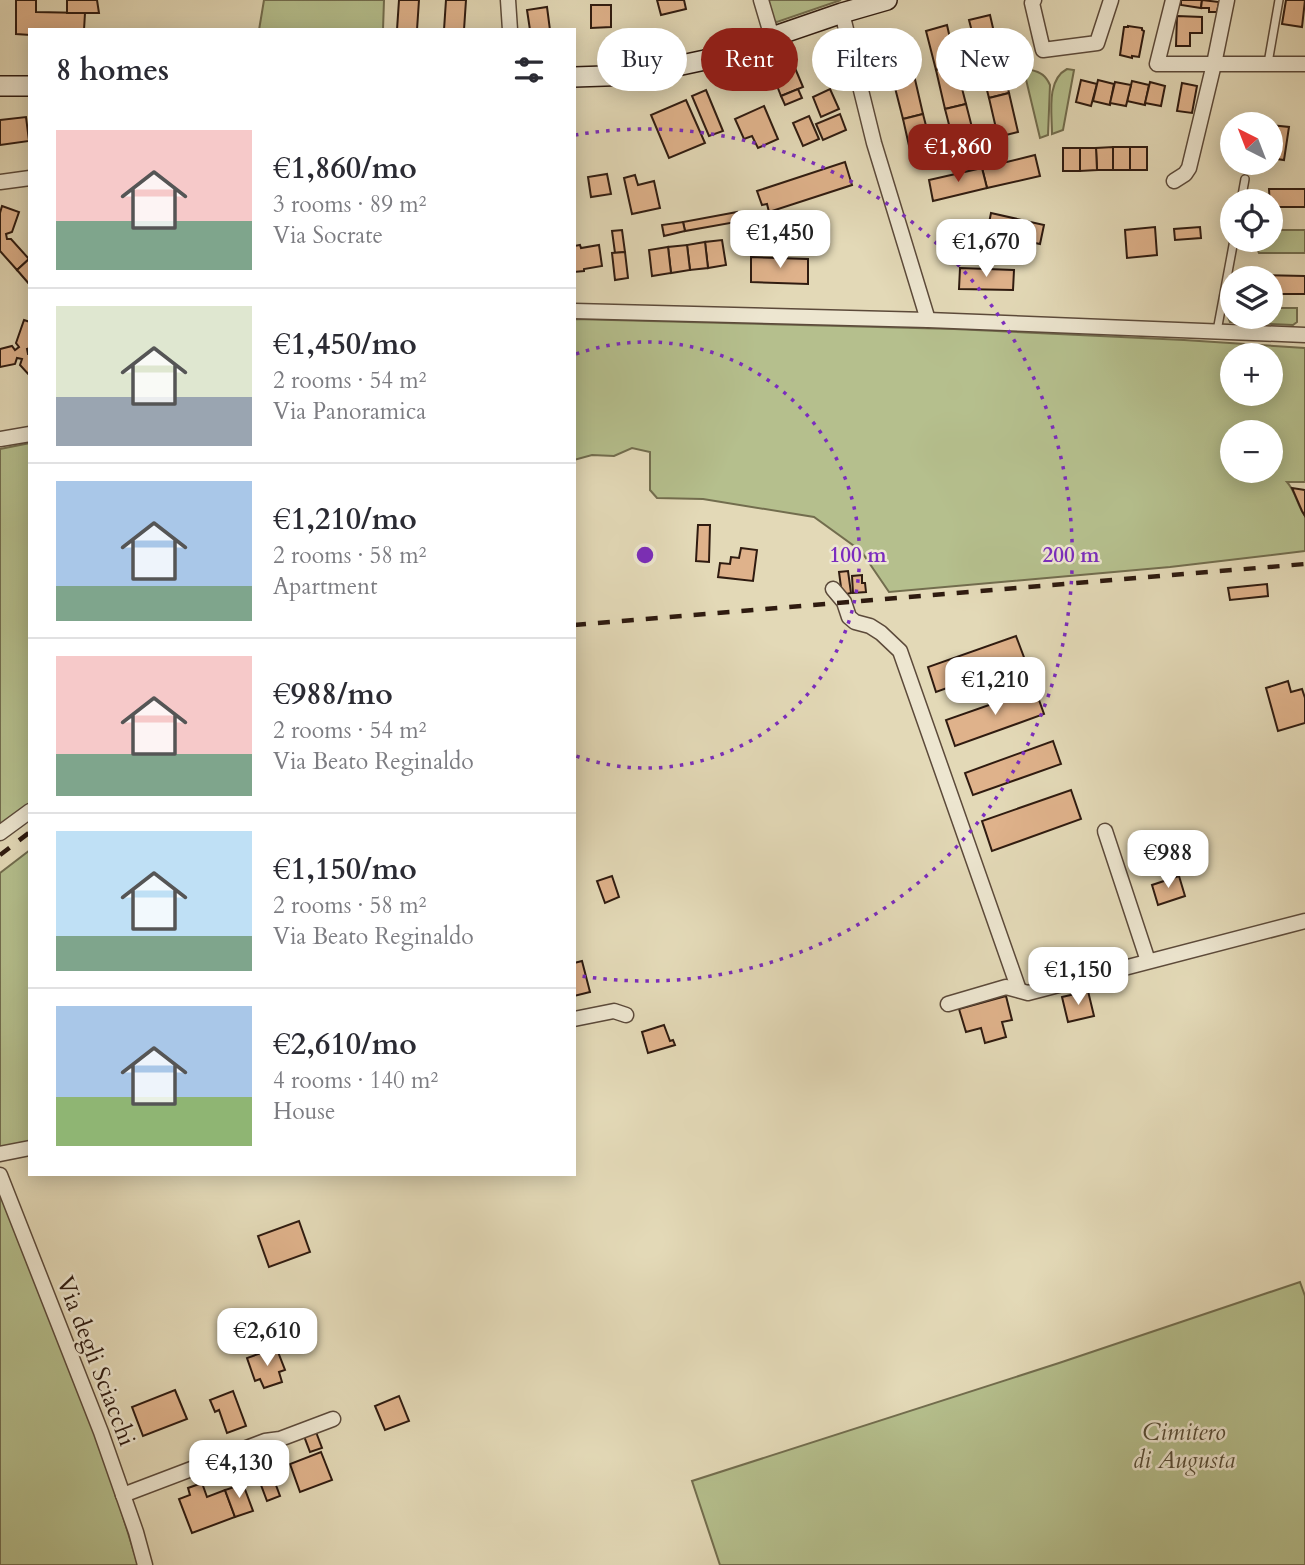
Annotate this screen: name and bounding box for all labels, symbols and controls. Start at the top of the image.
chip: Buy [597,28,687,91]
chip: Rent [701,28,798,91]
chip: Filters [812,28,922,91]
chip: New [936,28,1034,91]
text: 8 homes [56,50,169,91]
icon: filters [510,51,548,89]
north arrow [1220,112,1283,175]
map controls [1220,112,1283,483]
pin: €1,860 [901,124,1015,184]
text: €1,860 [924,131,992,162]
text: €1,860/mo [273,148,417,189]
icon: home [112,158,196,242]
text: 3 rooms · 89 m² [273,189,426,220]
button: locate [1220,189,1283,252]
pin: €1,450 [723,210,837,270]
text: €1,450 [746,217,814,248]
pin: €1,670 [929,219,1043,279]
text: Via Socrate [273,220,383,251]
text: €1,670 [952,226,1020,257]
button: layers [1220,266,1283,329]
text: €1,450/mo [273,324,417,365]
icon: home [112,334,196,418]
button: + [1220,343,1283,406]
text: 2 rooms · 54 m² [273,365,426,396]
text: Via Panoramica [273,396,426,427]
button: − [1220,420,1283,483]
text: €1,210/mo [273,499,417,540]
icon: home [112,509,196,593]
text: 2 rooms · 58 m² [273,540,426,571]
text: 100 m [829,541,887,570]
text: 200 m [1042,541,1100,570]
centre of rings [633,543,657,567]
text: Apartment [273,571,377,602]
pin: €1,210 [938,658,1052,717]
text: €1,210 [961,664,1029,695]
text: €988/mo [273,674,393,715]
icon: home [112,684,196,768]
text: 2 rooms · 54 m² [273,715,426,746]
text: Via Beato Reginaldo [273,746,474,777]
pin: €988 [1127,830,1209,890]
text: €988 [1143,837,1193,868]
text: €1,150/mo [273,849,417,890]
icon: home [112,859,196,943]
text: 2 rooms · 58 m² [273,890,426,921]
text: Via Beato Reginaldo [273,921,474,952]
pin: €1,150 [1021,948,1135,1007]
text: €1,150 [1044,954,1112,985]
text: €2,610/mo [273,1024,417,1065]
icon: home [112,1034,196,1118]
text: 4 rooms · 140 m² [273,1065,438,1096]
text: House [273,1096,335,1127]
street label: Via degli Sciacchi [48,1271,144,1451]
pin: €2,610 [210,1308,324,1368]
text: €2,610 [233,1315,301,1346]
park label: Cimitero di Augusta [1133,1416,1235,1477]
pin: €4,130 [182,1440,296,1500]
text: €4,130 [205,1447,273,1478]

